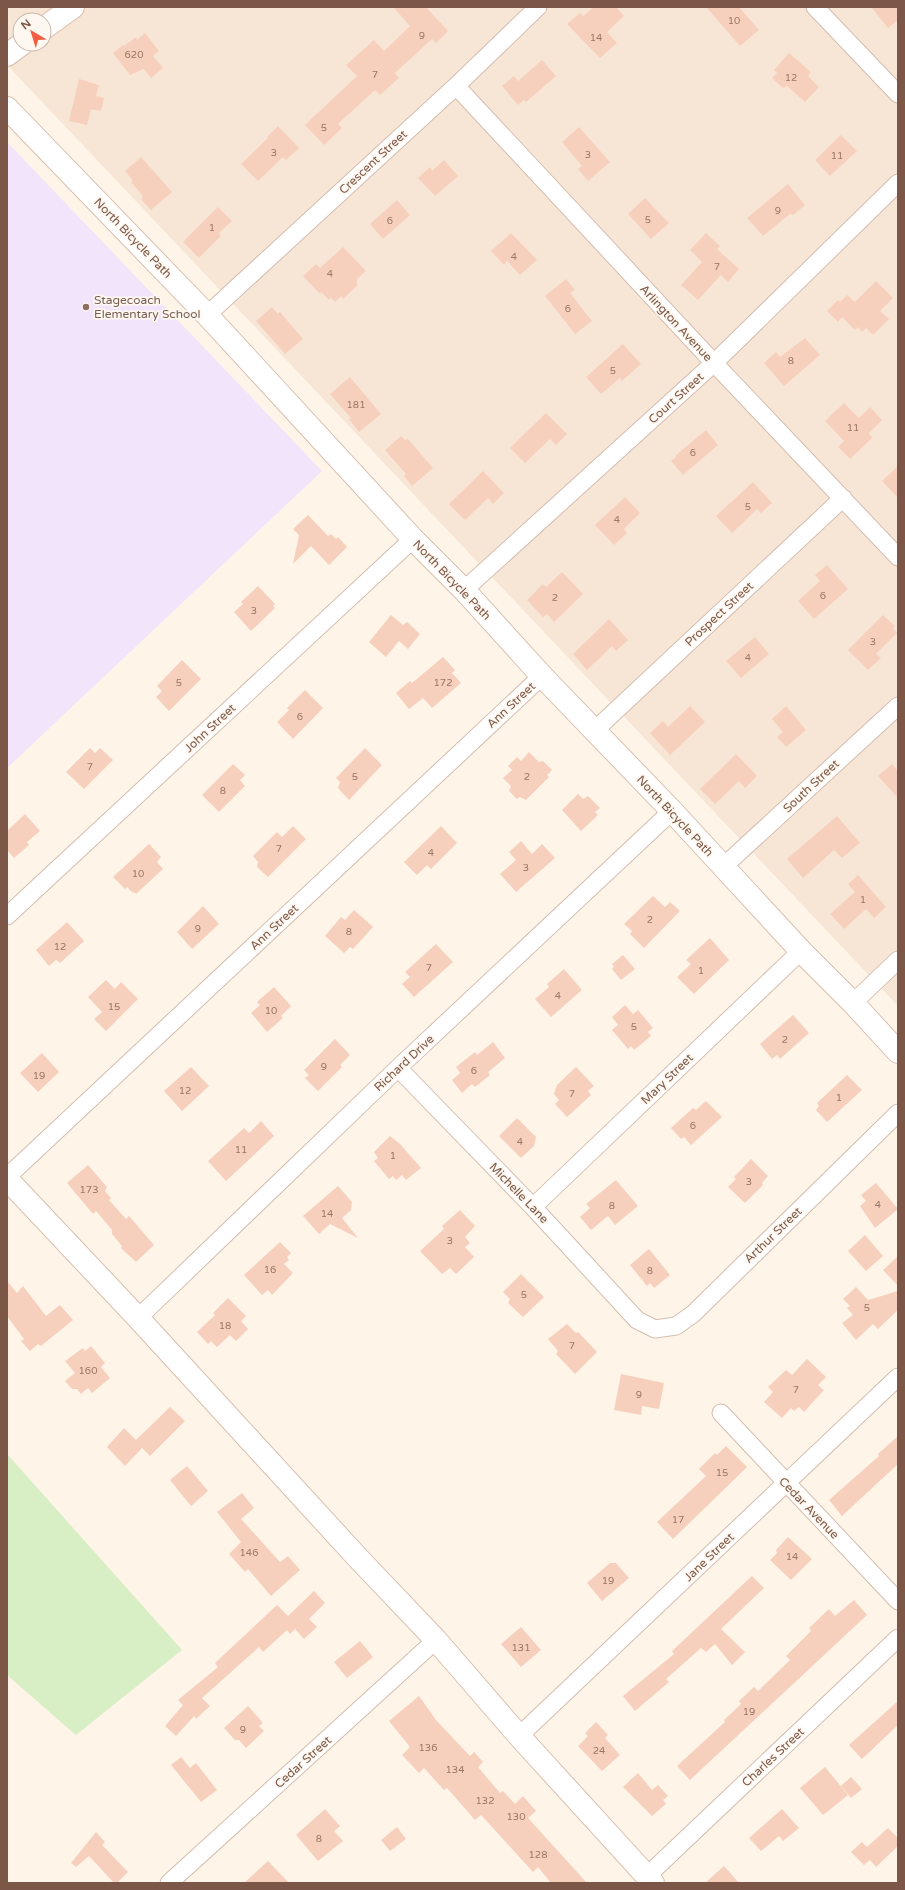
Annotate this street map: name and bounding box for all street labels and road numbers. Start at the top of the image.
street label: Crescent Street [336,127,410,197]
street label: North Bicycle Path [91,195,175,281]
street label: Arlington Avenue [637,282,715,364]
street label: Court Street [646,369,707,426]
street label: North Bicycle Path [410,537,494,623]
street label: Prospect Street [682,579,756,649]
street label: Ann Street [484,679,538,731]
street label: John Street [181,700,239,755]
street label: South Street [780,756,842,815]
street label: North Bicycle Path [634,773,716,859]
street label: Ann Street [247,901,301,953]
street label: Richard Drive [371,1032,437,1094]
street label: Mary Street [638,1050,696,1107]
street label: Michelle Lane [487,1160,551,1226]
street label: Arthur Street [741,1204,805,1266]
street label: Cedar Avenue [776,1474,842,1542]
street label: Jane Street [681,1530,737,1584]
street label: Charles Street [739,1724,807,1789]
street label: Cedar Street [272,1733,334,1791]

